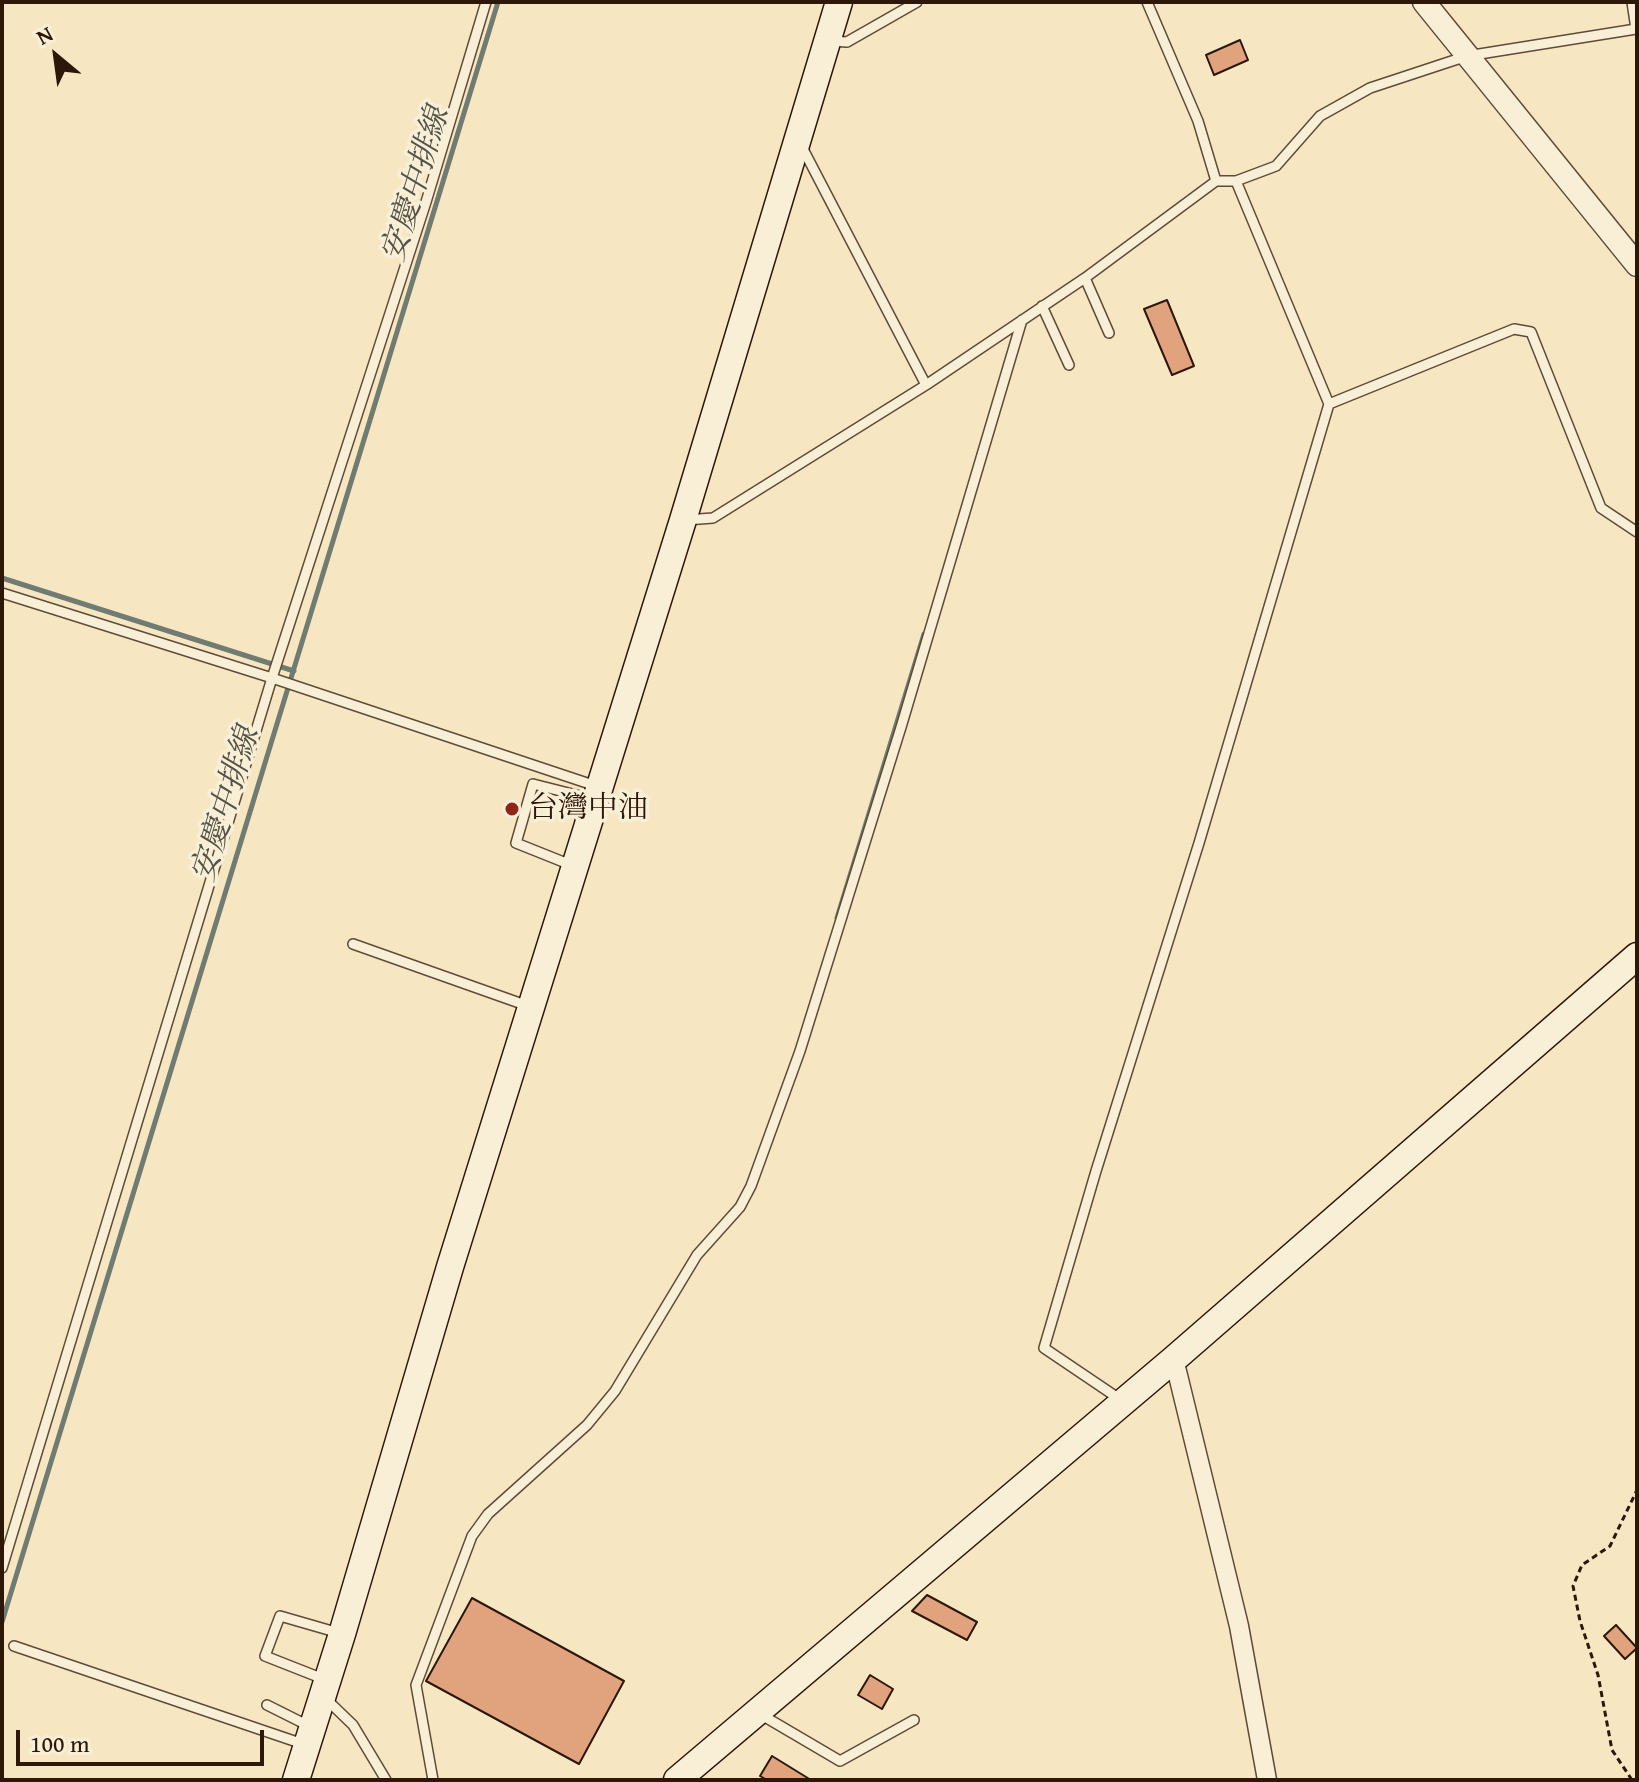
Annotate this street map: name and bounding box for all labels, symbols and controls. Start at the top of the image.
north arrow [16,16,96,96]
text: N [30,17,59,53]
water label: 安慶中排線 [375,103,459,267]
water label: 安慶中排線 [185,723,269,887]
place label: 台灣中油 [528,791,648,827]
marker: 台灣中油 [503,800,521,818]
scale bar [20,1714,268,1764]
text: 100 m [30,1726,90,1761]

